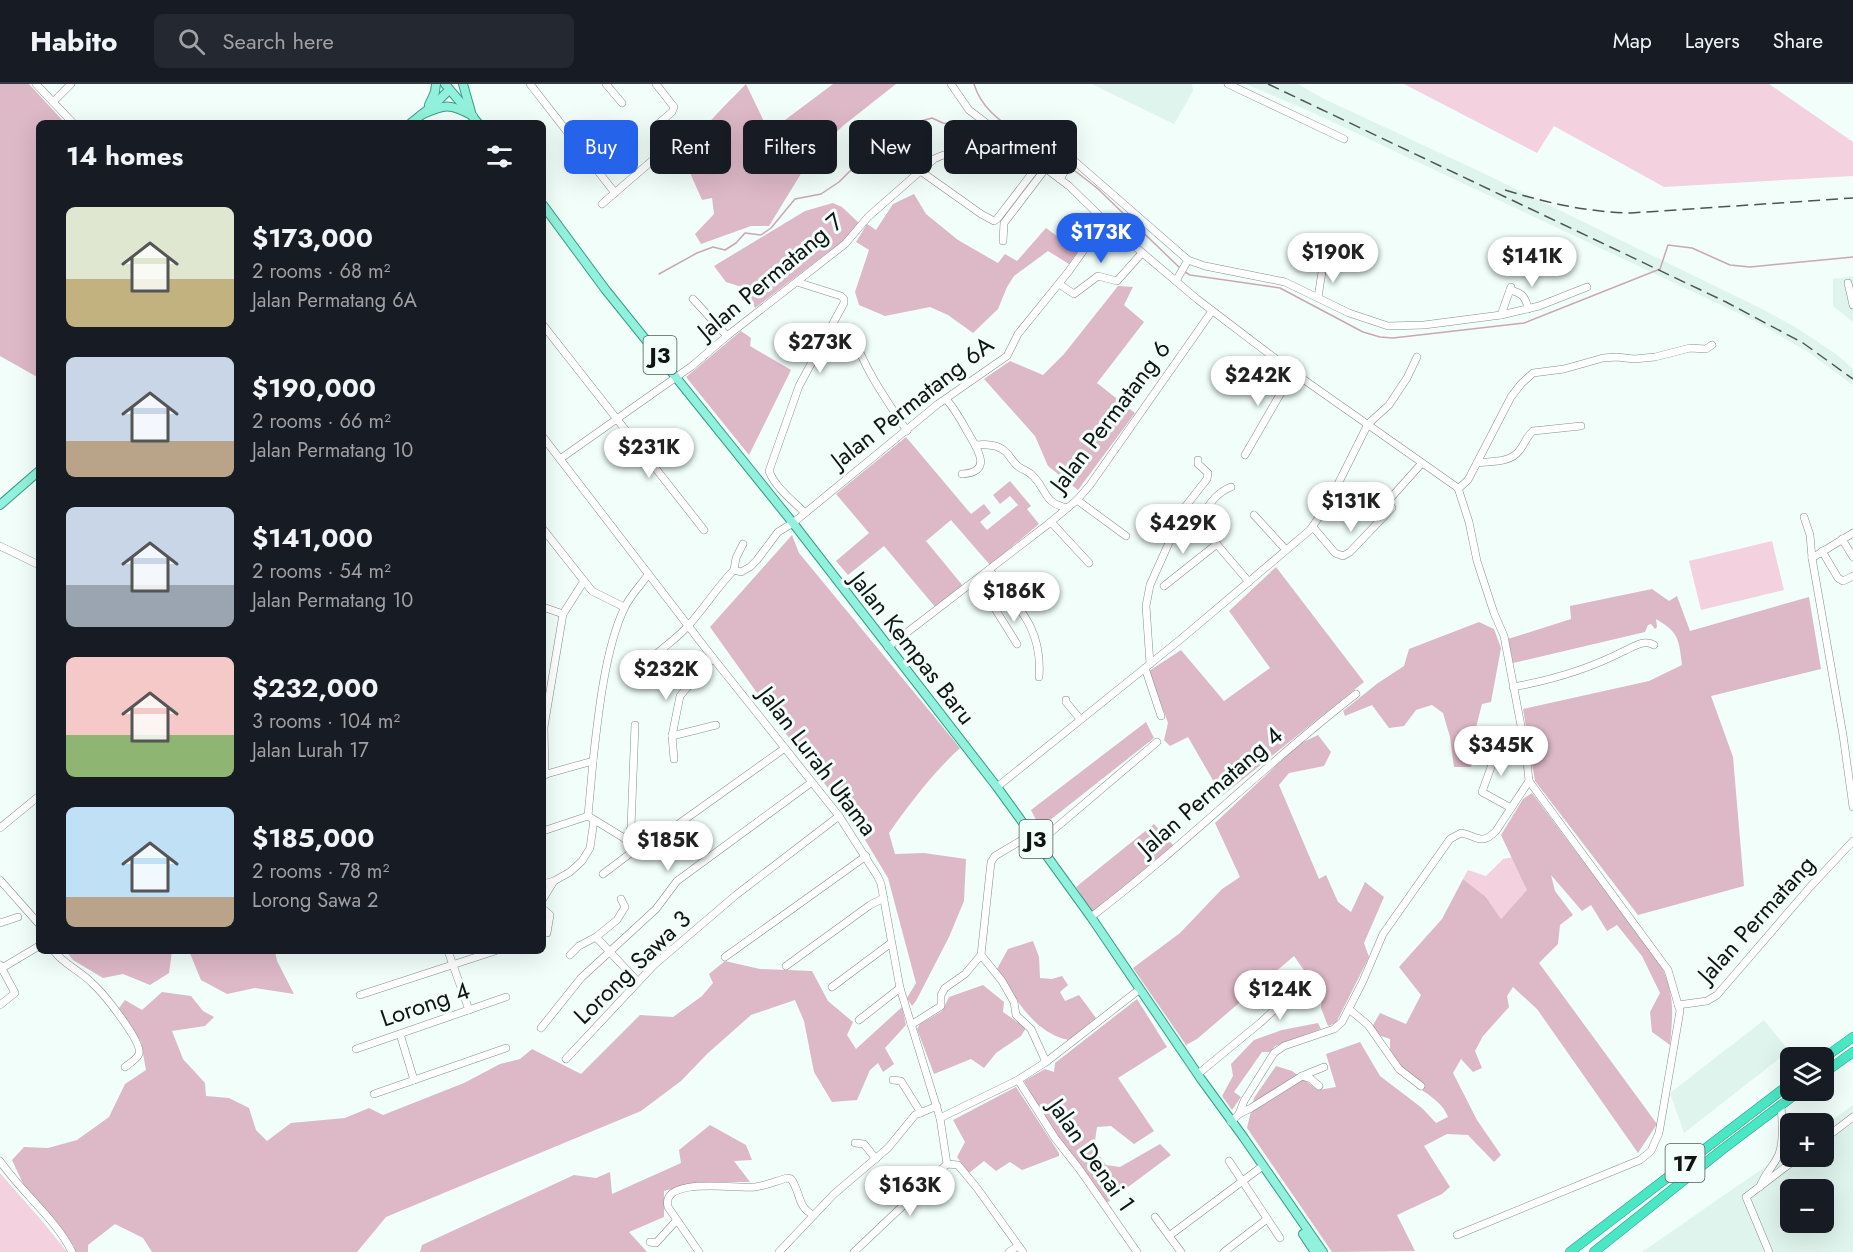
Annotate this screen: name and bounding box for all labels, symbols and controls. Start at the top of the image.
search box [154,14,574,68]
text: Habito [30,21,118,62]
icon: search [175,25,208,58]
text: Search here [223,25,334,57]
text: Map [1613,26,1652,56]
text: Layers [1685,26,1740,56]
text: Share [1773,26,1823,56]
chip: Buy [564,120,638,174]
chip: Rent [650,120,731,174]
chip: Filters [743,120,837,174]
chip: New [849,120,932,174]
chip: Apartment [944,120,1077,174]
text: 14 homes [66,137,183,175]
icon: filters [483,140,516,173]
street label: Jalan Permatang 7 [687,204,851,349]
pin: $173K [1059,213,1143,264]
text: $173K [1070,218,1132,247]
text: $173,000 [252,219,373,257]
icon: home [114,231,186,303]
pin: $190K [1291,233,1375,284]
pin: $141K [1490,237,1574,288]
text: $190K [1301,238,1365,267]
text: $141K [1502,242,1562,271]
text: 2 rooms · 68 m² [252,257,390,286]
text: Jalan Permatang 6A [252,286,417,315]
pin: $273K [778,323,862,374]
street label: Jalan Permatang 6A [821,327,1001,479]
text: $273K [788,328,852,357]
street label: Jalan Permatang 6 [1039,333,1179,502]
road number: J3 [644,336,676,374]
pin: $242K [1216,356,1300,407]
text: $242K [1225,361,1291,390]
text: $190,000 [252,369,376,407]
icon: home [114,381,186,453]
text: 2 rooms · 66 m² [252,407,391,436]
pin: $231K [607,428,691,479]
text: $231K [618,433,680,462]
text: Jalan Permatang 10 [252,436,413,465]
pin: $131K [1309,482,1393,533]
text: $131K [1321,487,1381,516]
pin: $429K [1141,504,1225,555]
text: $429K [1150,509,1216,538]
text: $141,000 [252,519,373,557]
icon: home [114,531,186,603]
text: 2 rooms · 54 m² [252,557,391,586]
street label: Jalan Kempas Baru [840,562,984,732]
pin: $186K [972,572,1056,623]
text: $186K [983,577,1045,606]
text: Jalan Permatang 10 [252,586,413,615]
pin: $232K [624,650,708,701]
text: $232K [633,655,699,684]
text: $232,000 [252,669,379,707]
street label: Jalan Lurah Utama [748,676,886,843]
icon: home [114,681,186,753]
text: 3 rooms · 104 m² [252,707,400,736]
street label: Jalan Permatang 4 [1127,718,1290,866]
pin: $345K [1459,726,1543,777]
text: $345K [1468,731,1534,760]
text: Jalan Lurah 17 [252,736,369,765]
text: $185,000 [252,819,375,857]
road number: J3 [1020,820,1052,858]
pin: $185K [626,821,710,872]
text: $185K [637,826,699,855]
icon: home [114,831,186,903]
street label: Jalan Permatang [1687,847,1823,993]
text: 2 rooms · 78 m² [252,857,389,886]
text: Lorong Sawa 2 [252,886,378,915]
street label: Lorong Sawa 3 [565,902,699,1032]
pin: $124K [1238,970,1322,1021]
street label: Lorong 4 [376,972,474,1036]
text: $124K [1248,975,1312,1004]
map controls [1780,1047,1834,1233]
button: layers [1780,1047,1834,1101]
street label: Jalan Denai 1 [1038,1089,1144,1219]
button: + [1780,1113,1834,1167]
road number: 17 [1666,1144,1704,1182]
pin: $163K [868,1166,952,1217]
text: $163K [879,1171,941,1200]
button: − [1780,1179,1834,1233]

